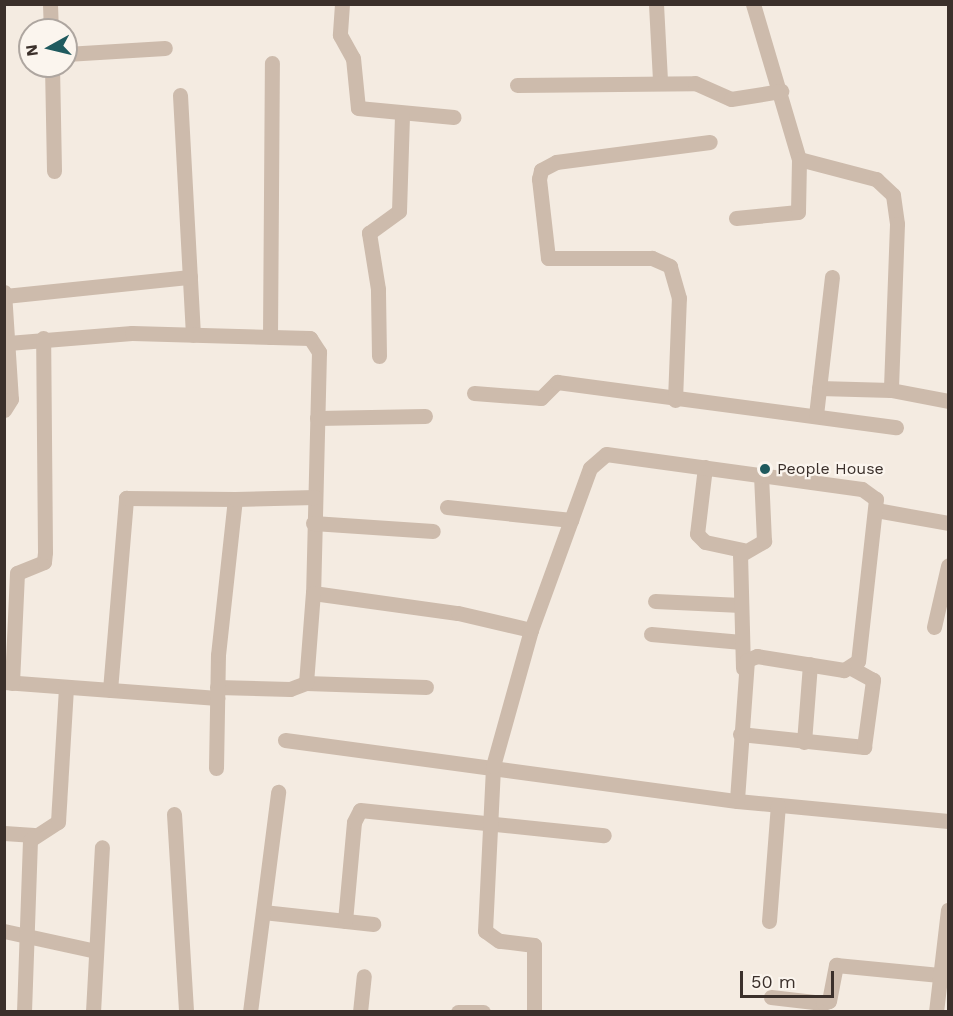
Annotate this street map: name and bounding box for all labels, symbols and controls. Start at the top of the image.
north arrow [18,18,78,78]
text: N [21,43,42,57]
place label: People House [777,459,884,479]
marker: People House [758,462,772,476]
scale bar [743,959,838,997]
text: 50 m [751,971,796,992]

